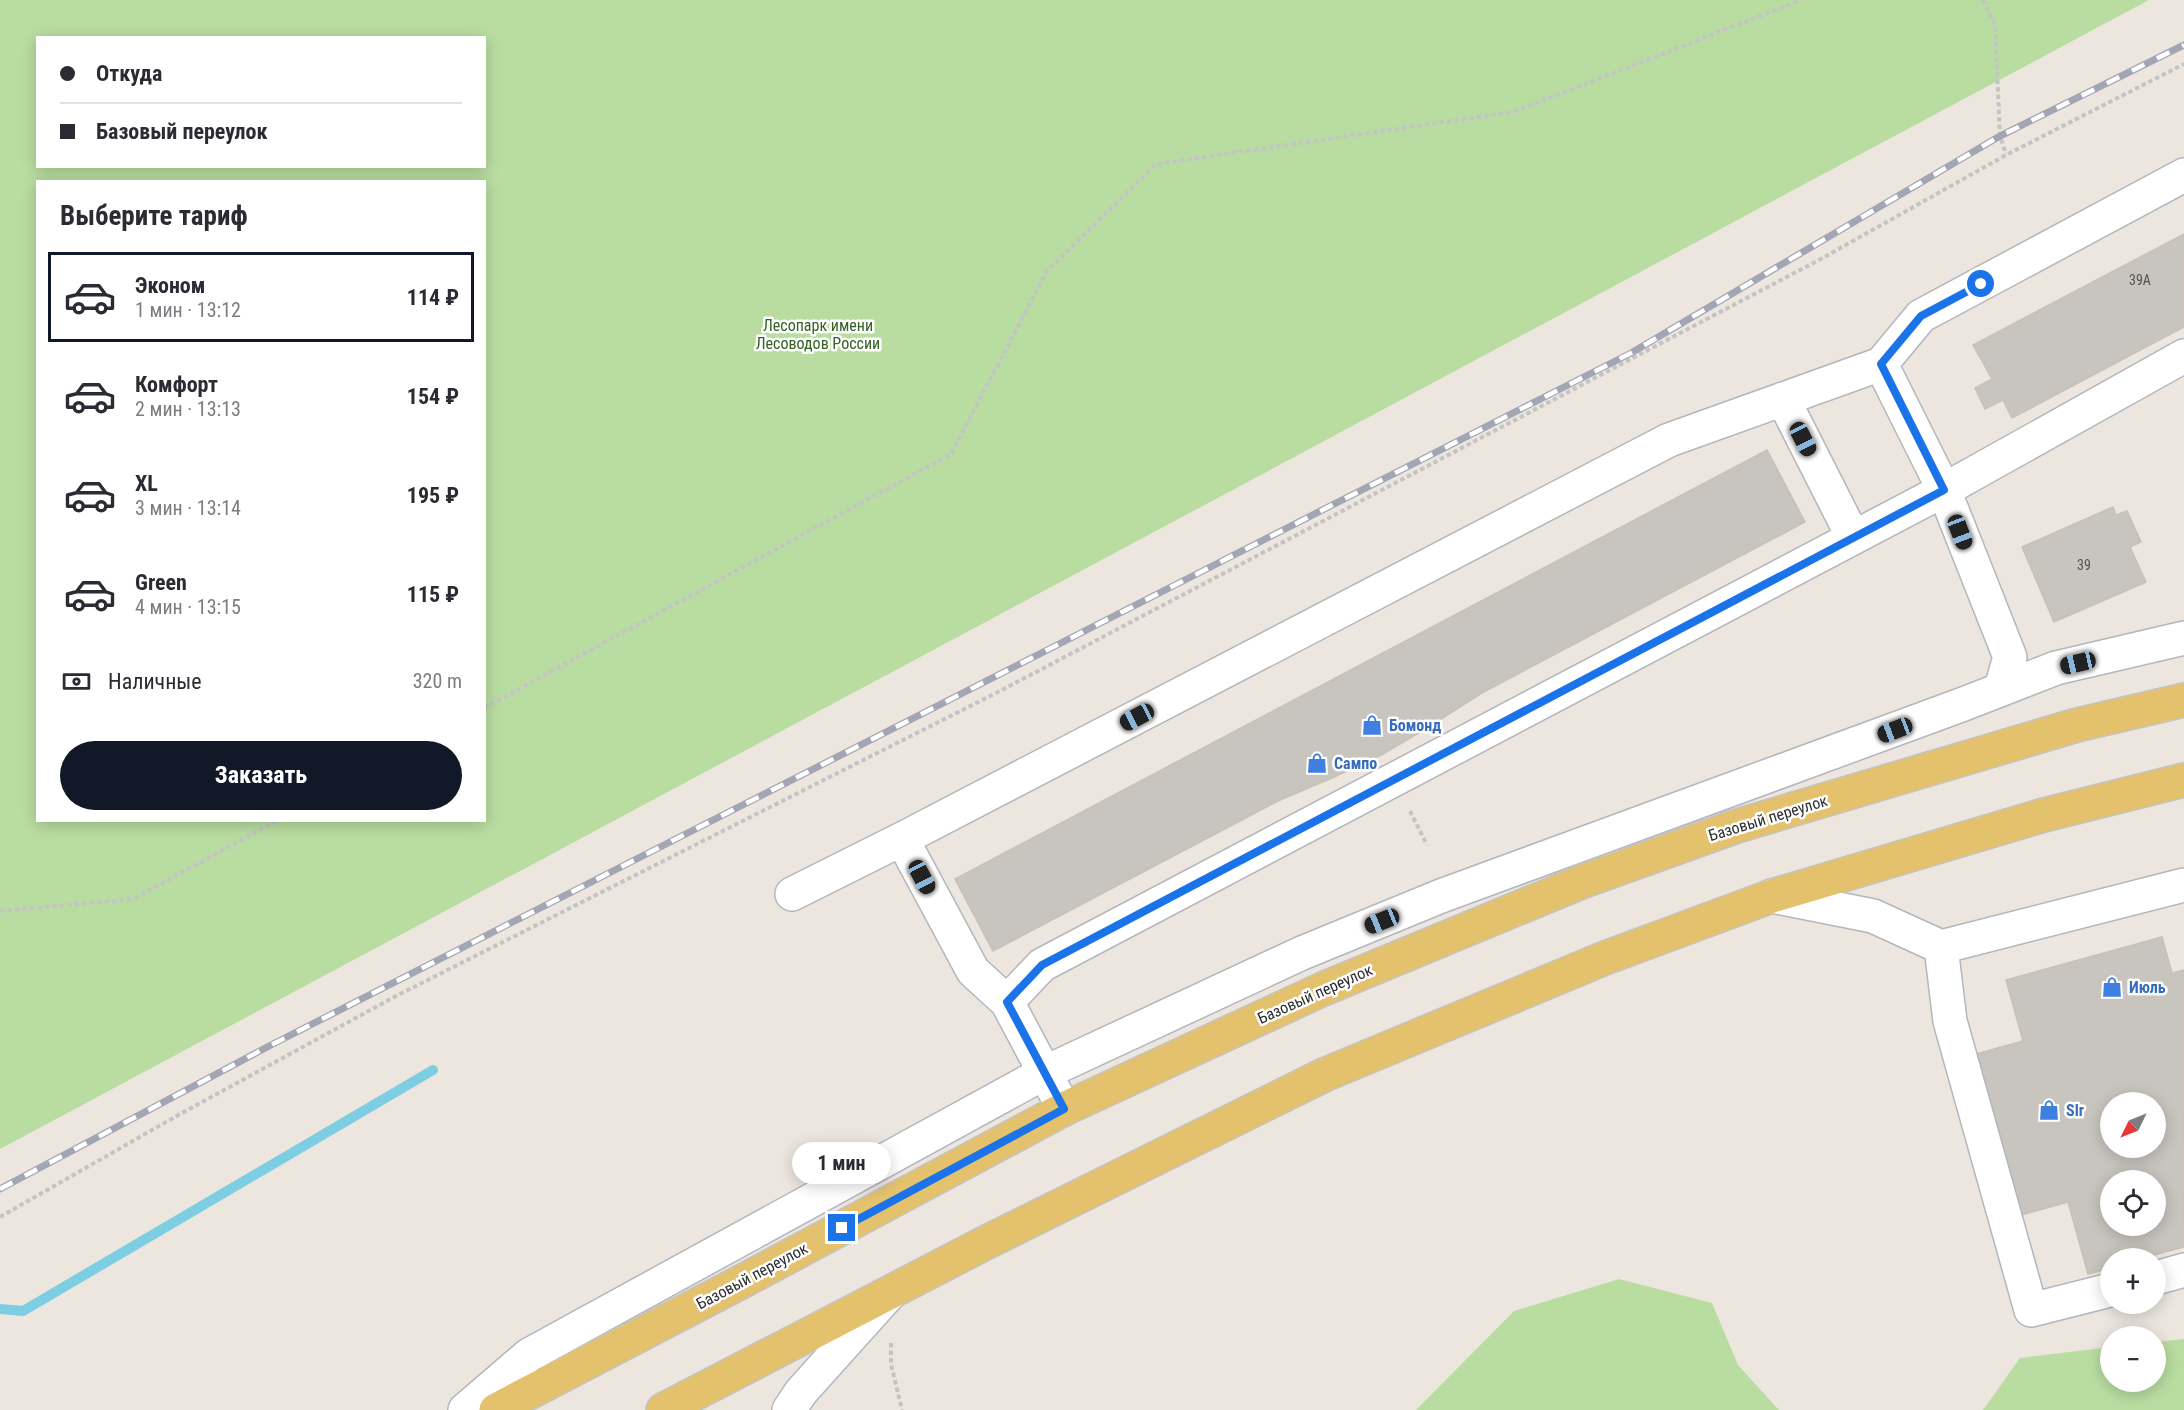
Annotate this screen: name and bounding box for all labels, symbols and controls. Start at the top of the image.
text: Откуда [96,61,162,86]
text: Базовый переулок [96,119,268,144]
text: Выберите тариф [60,200,248,232]
icon: car [63,270,117,324]
route start [1967,270,1994,297]
house number: 39А [2129,272,2151,288]
text: Эконом [135,273,205,298]
text: 114 ₽ [407,285,459,310]
text: 1 мин · 13:12 [135,298,241,322]
park label: Лесопарк имени Лесоводов России [756,316,880,353]
icon: car [63,369,117,423]
text: Комфорт [135,372,218,397]
text: 154 ₽ [407,384,459,409]
text: 2 мин · 13:13 [135,397,241,421]
car [1787,419,1819,459]
icon: car [63,468,117,522]
text: XL [135,471,158,496]
text: 195 ₽ [407,483,459,508]
text: 3 мин · 13:14 [135,496,241,520]
car [1945,512,1975,552]
house number: 39 [2077,557,2091,573]
icon: car [63,567,117,621]
text: Green [135,570,187,595]
text: 115 ₽ [407,582,459,607]
text: 4 мин · 13:15 [135,595,241,619]
car [2058,650,2098,676]
icon: cash [60,665,93,698]
text: Наличные [108,669,202,694]
text: 320 m [413,669,462,693]
car [1117,701,1157,733]
shop icon: Бомонд [1360,713,1384,737]
car [1875,715,1915,745]
place label: Бомонд [1389,716,1441,735]
button: Заказать [60,741,462,810]
shop icon: Сампо [1305,751,1329,775]
place label: Сампо [1334,754,1377,773]
street label: Базовый переулок [1706,791,1830,845]
car [906,857,938,897]
car [1362,906,1402,936]
street label: Базовый переулок [1255,960,1376,1028]
shop icon: Июль [2100,975,2124,999]
place label: Июль [2129,978,2166,997]
north arrow [2100,1092,2166,1158]
map controls [2100,1092,2166,1392]
shop icon: Slr [2037,1098,2061,1122]
place label: Slr [2066,1101,2084,1120]
callout: 1 мин [792,1141,892,1183]
text: 1 мин [818,1151,865,1175]
button: locate [2100,1170,2166,1236]
route end [828,1214,855,1241]
street label: Базовый переулок [693,1238,811,1313]
button: + [2100,1248,2166,1314]
button: − [2100,1326,2166,1392]

